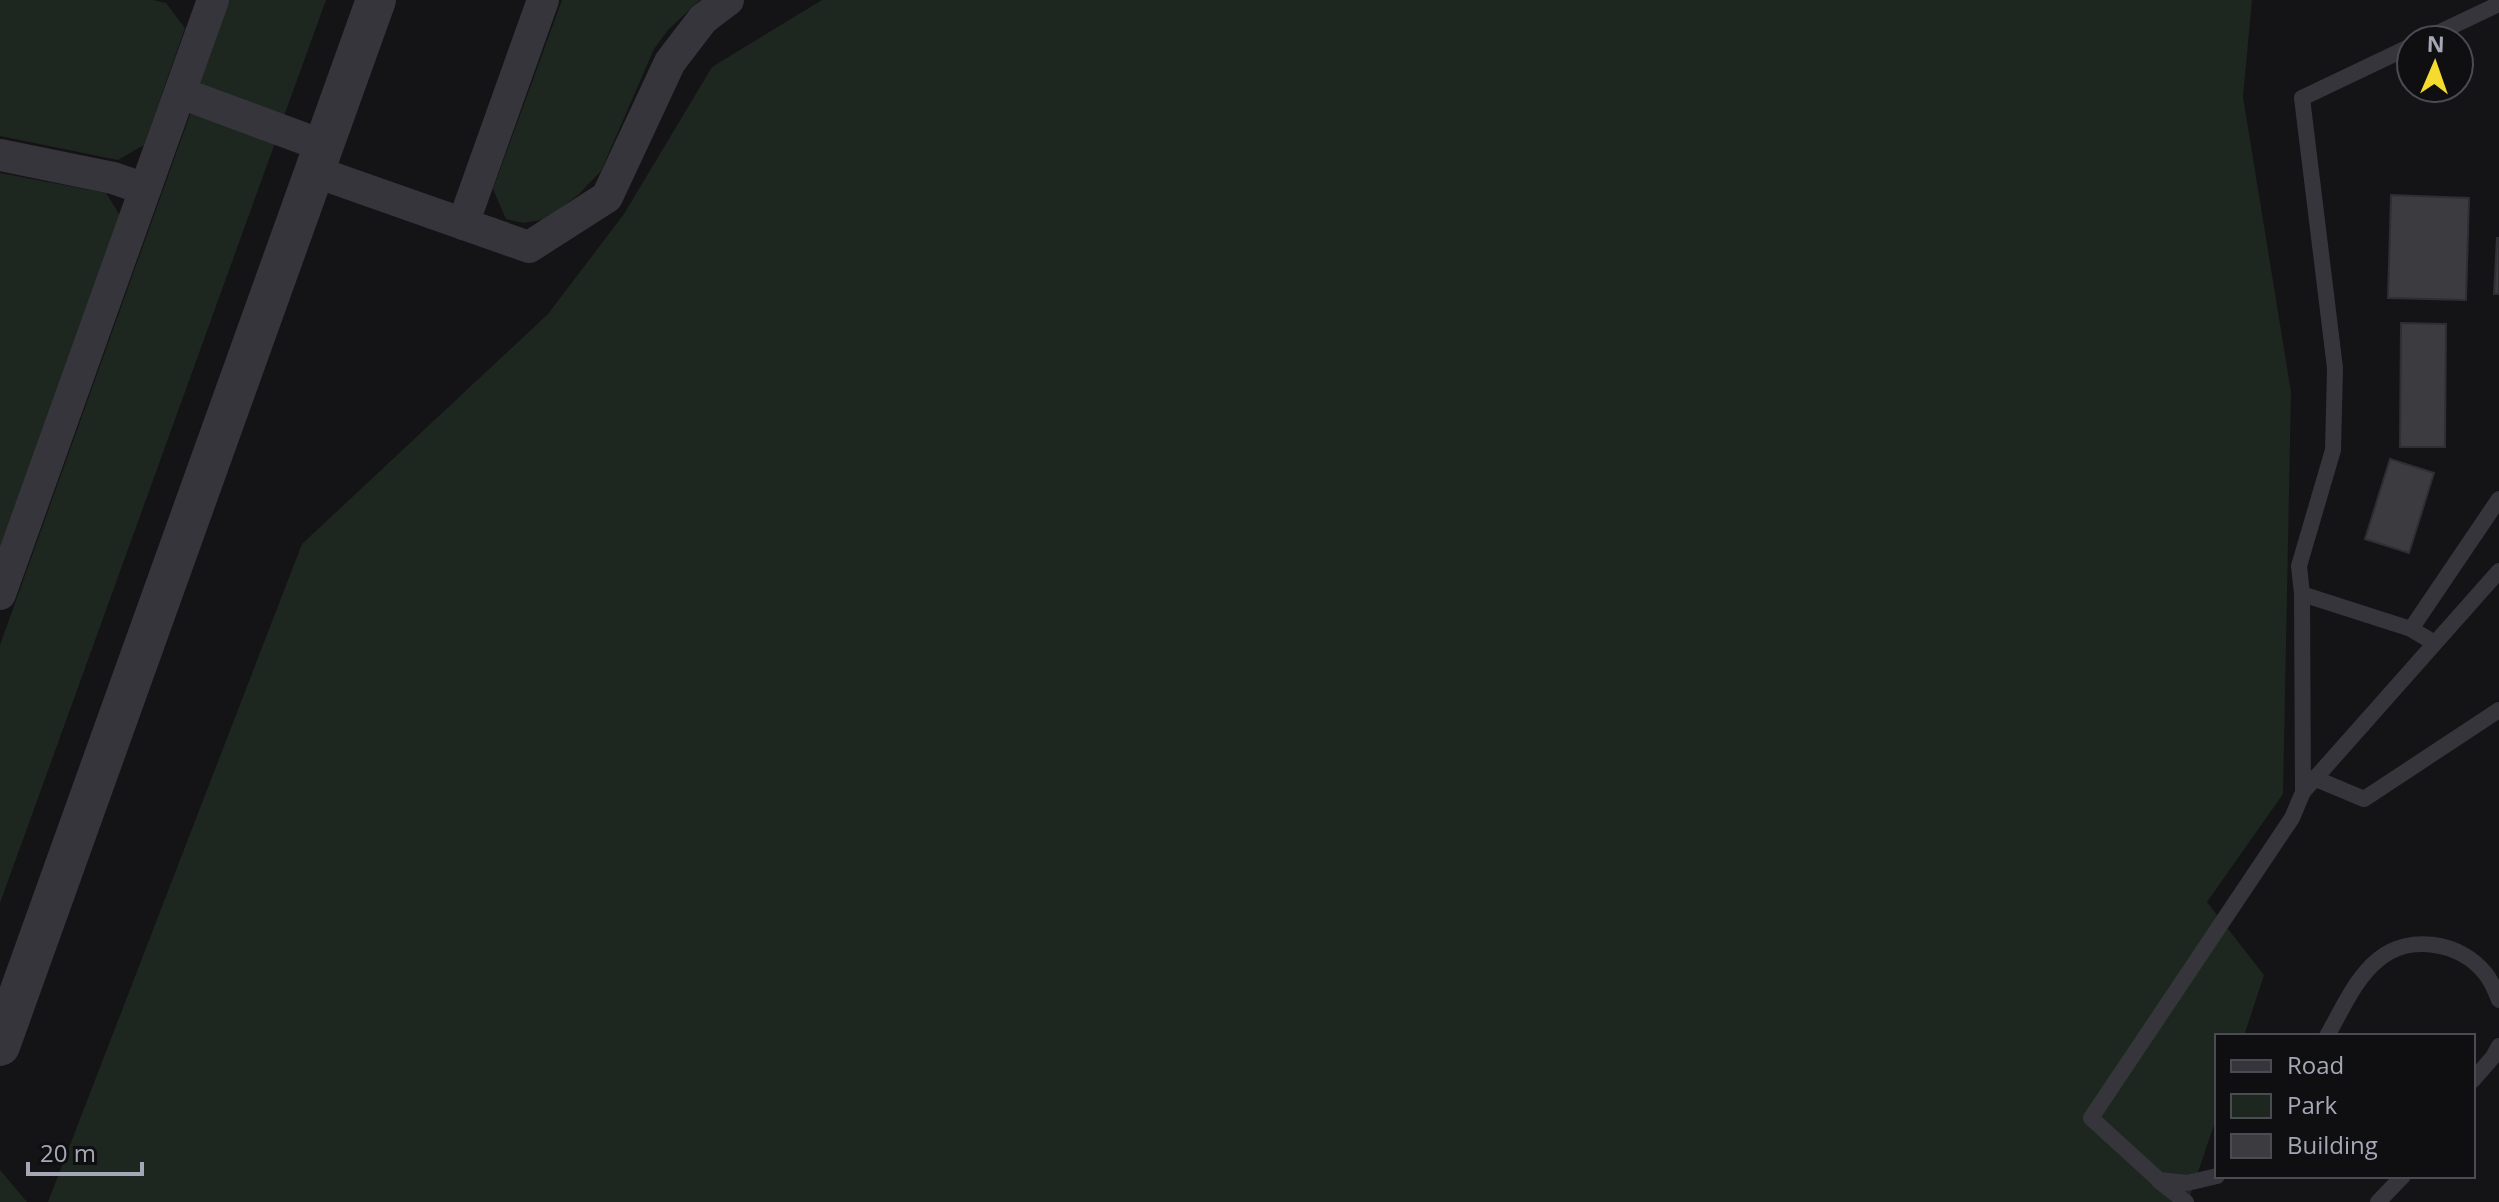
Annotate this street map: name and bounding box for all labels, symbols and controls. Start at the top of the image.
north arrow [2395,24,2475,104]
text: N [2426,28,2445,58]
legend [2215,1034,2475,1178]
text: Road [2287,1048,2344,1081]
text: Park [2287,1088,2338,1121]
scale bar [28,1126,142,1176]
text: Building [2287,1128,2378,1161]
text: 20 m [40,1136,96,1169]

